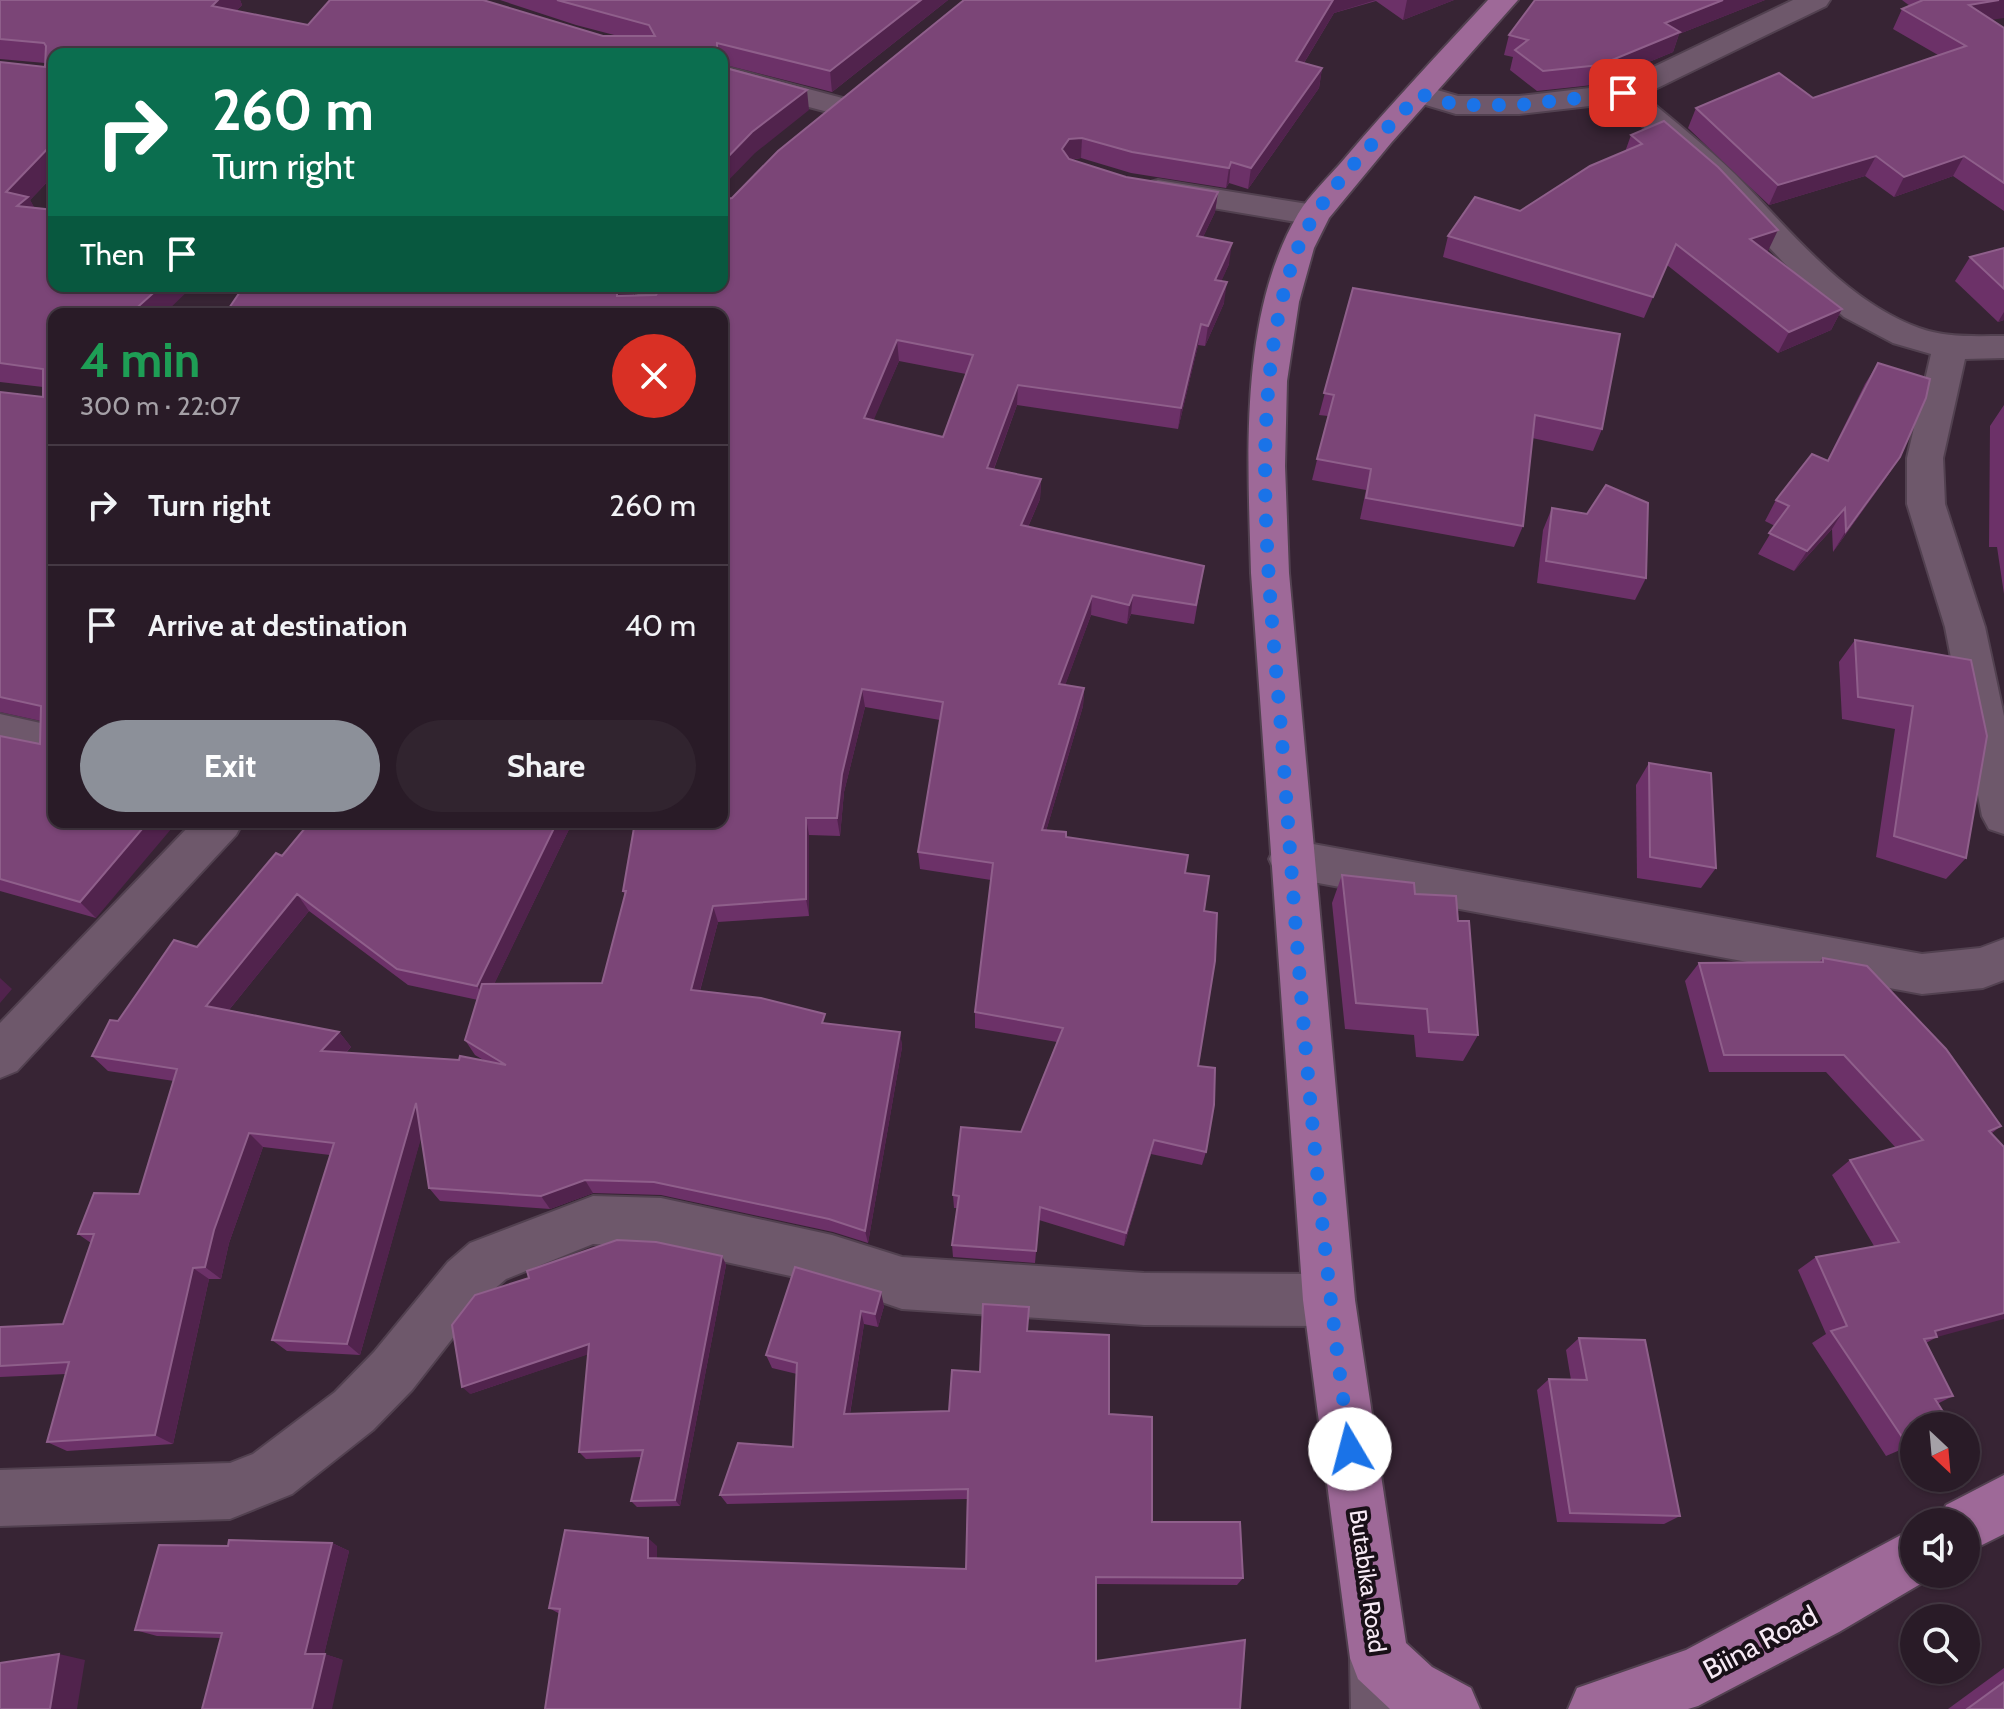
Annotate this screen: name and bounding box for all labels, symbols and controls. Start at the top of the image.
pin [1589,59,1657,127]
icon: arrive [1601,71,1645,115]
text: 260 m [212,76,374,144]
icon: right [80,80,184,184]
text: Turn right [212,144,355,188]
icon: arrive [160,232,204,276]
text: Then [80,236,144,273]
text: 4 min [80,331,200,389]
button: close [612,334,696,418]
text: 300 m · 22:07 [80,390,241,422]
icon: right [80,483,124,527]
text: Turn right [148,487,271,524]
text: 260 m [609,487,696,524]
icon: arrive [80,603,124,647]
text: Arrive at destination [148,607,408,644]
text: 40 m [625,607,696,644]
button: Exit [80,720,380,812]
button: Share [396,720,696,812]
position arrow [1308,1407,1392,1491]
north arrow [1900,1412,1980,1492]
map controls [1900,1412,1980,1684]
street label: Butabika Road [1344,1507,1392,1655]
button: sound [1900,1508,1980,1588]
street label: Biina Road [1697,1598,1823,1686]
button: search [1900,1604,1980,1684]

